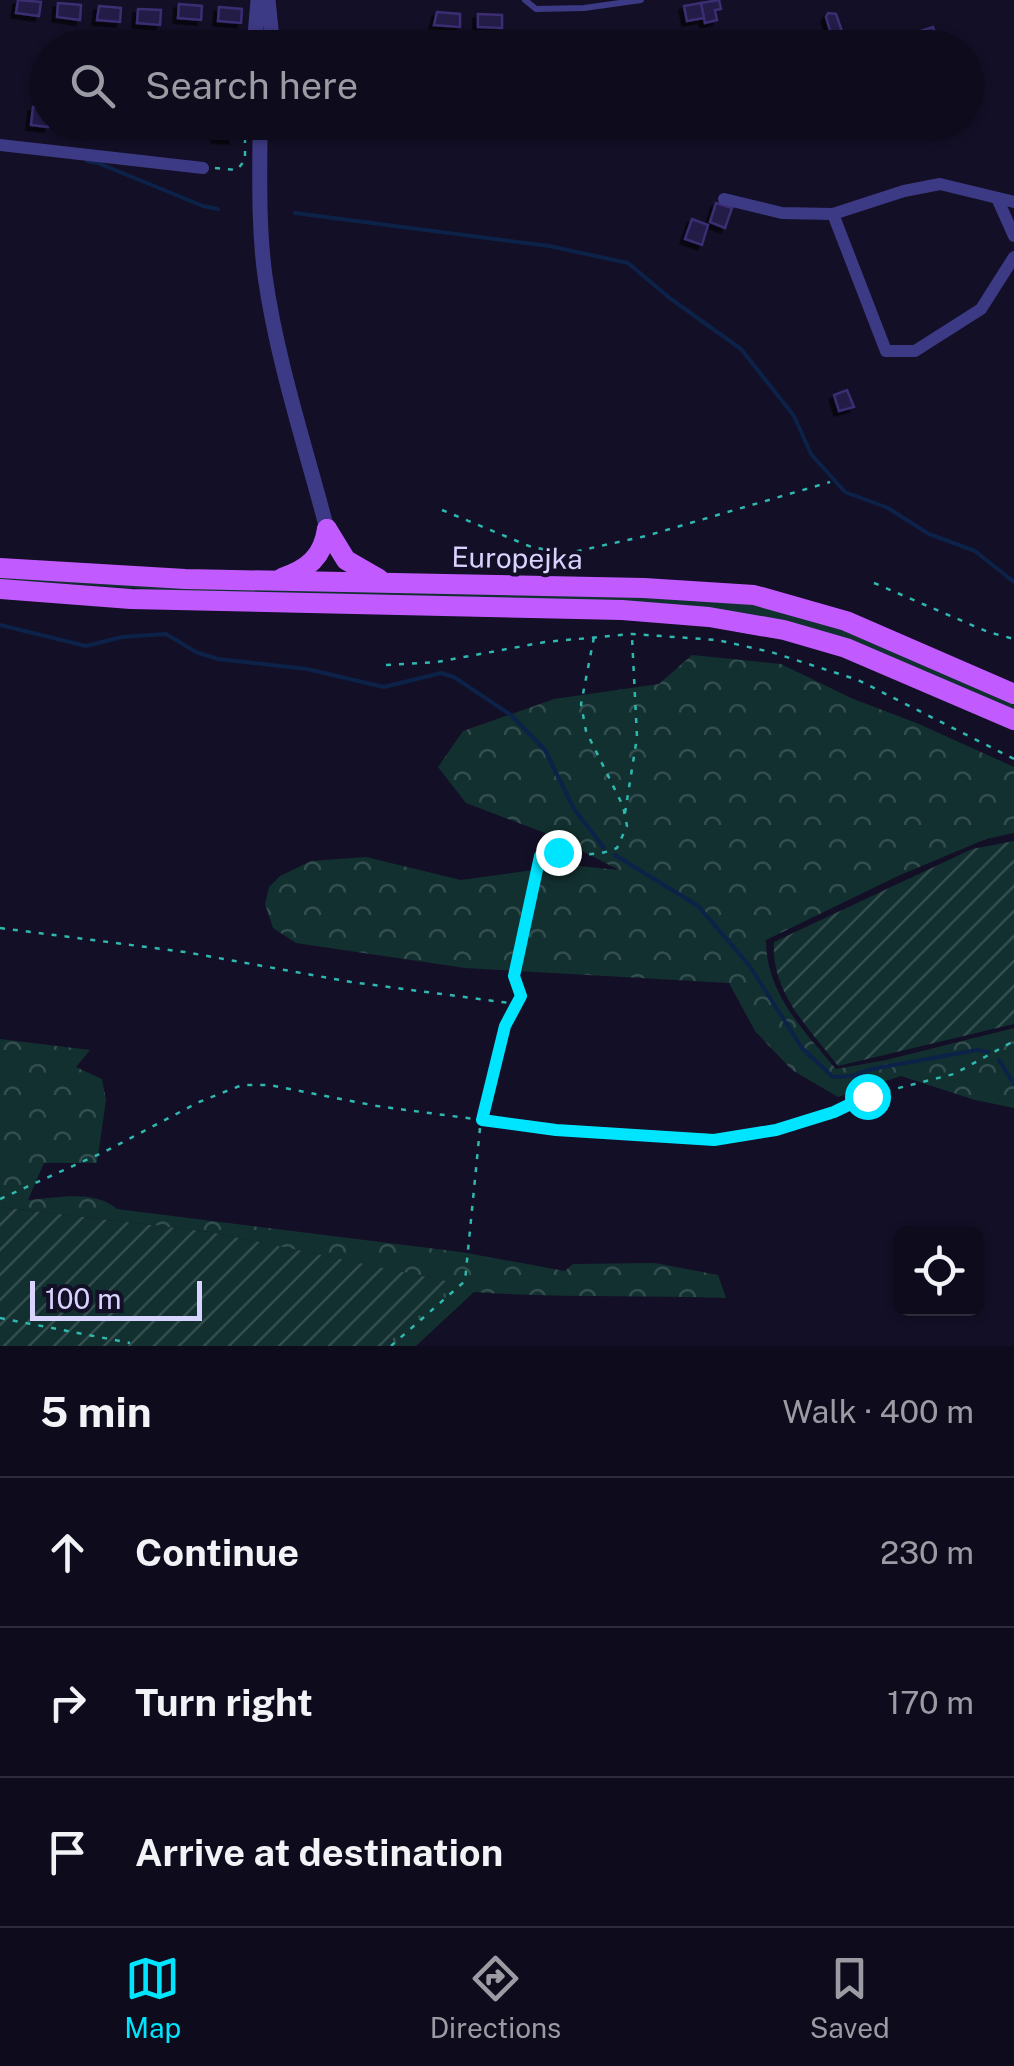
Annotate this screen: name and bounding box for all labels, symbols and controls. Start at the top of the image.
search box [30,30,984,140]
icon: search [65,58,120,113]
text: Search here [145,63,358,108]
street label: Europejka [451,540,583,575]
route end [536,830,582,876]
route start [845,1074,891,1120]
map controls [894,1226,984,1316]
button: locate [894,1226,984,1316]
scale bar [30,1276,202,1320]
text: 100 m [45,1282,122,1315]
text: 5 min [40,1387,152,1436]
text: Walk · 400 m [782,1393,974,1430]
icon: ahead [40,1525,95,1580]
text: Continue [135,1530,299,1575]
text: 230 m [880,1534,974,1571]
icon: right [40,1675,95,1730]
text: Turn right [135,1680,313,1725]
text: 170 m [887,1684,974,1721]
icon: arrive [40,1825,95,1880]
text: Arrive at destination [135,1830,503,1875]
tab: Map [124,1951,181,2044]
tab: Directions [430,1951,561,2044]
tab: Saved [810,1951,890,2044]

